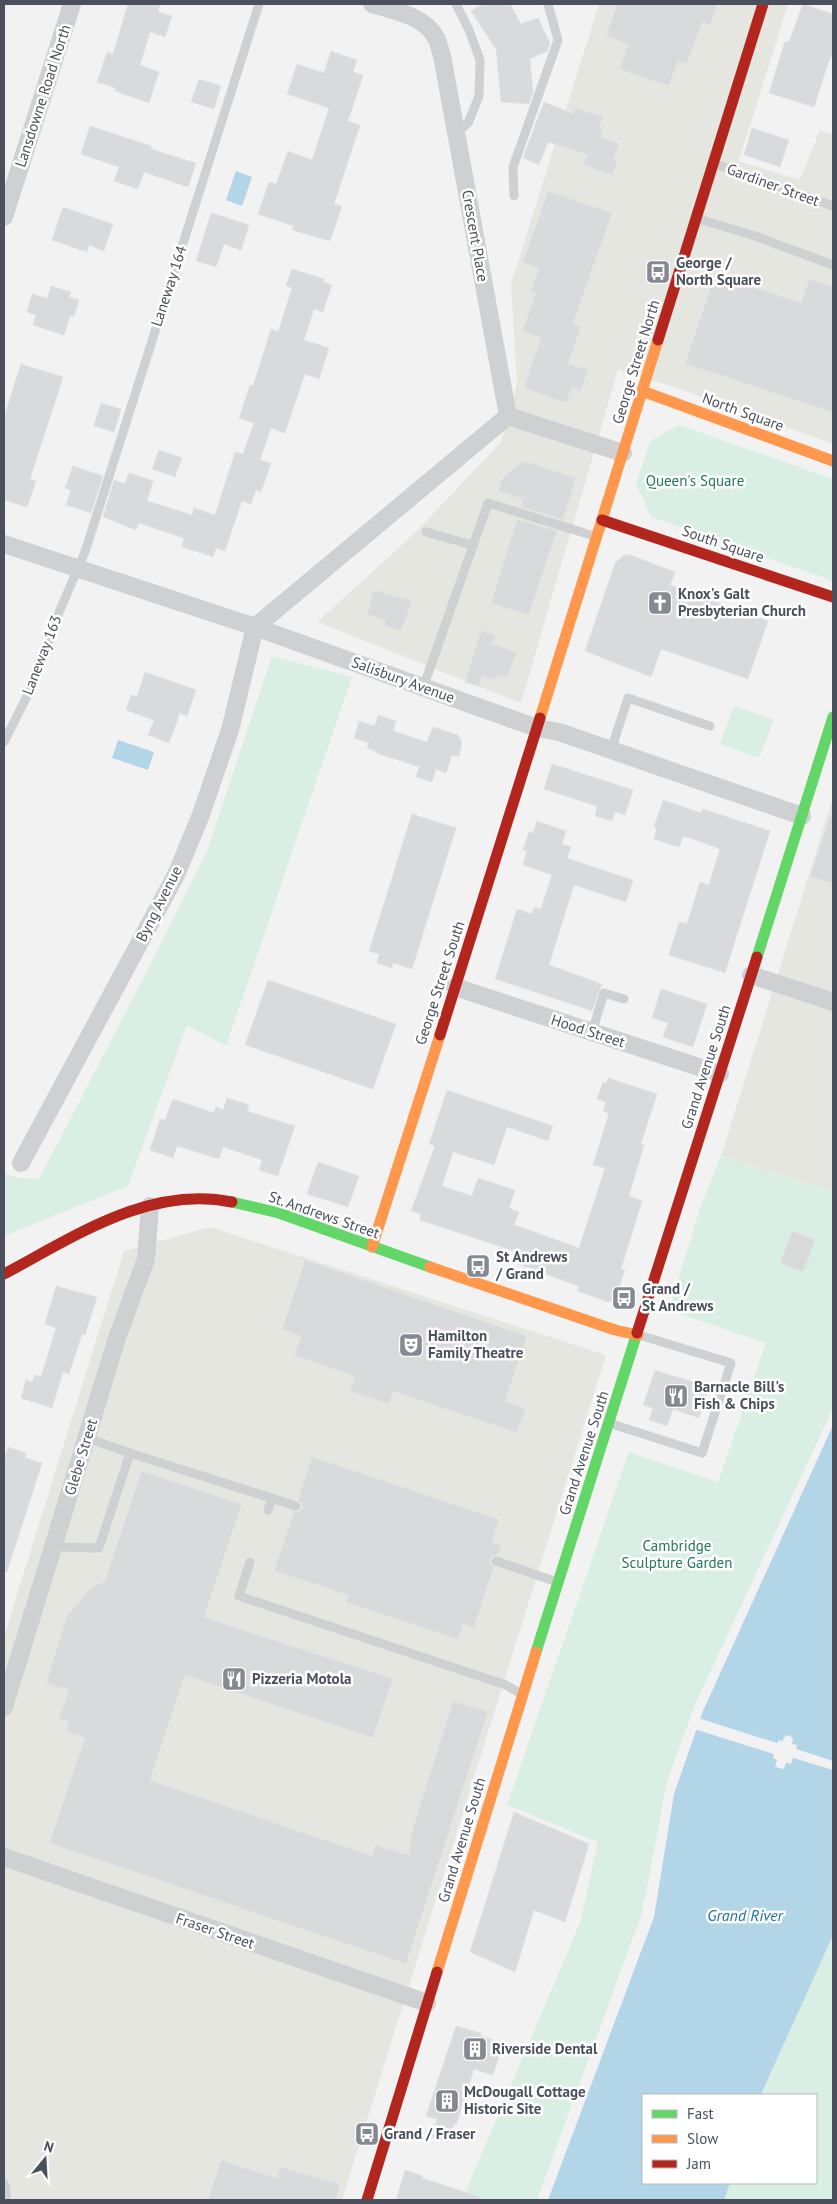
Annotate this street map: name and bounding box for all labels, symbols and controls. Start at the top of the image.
street label: Lansdowne Road North [10,22,75,170]
street label: Gardiner Street [724,159,822,210]
street label: Crescent Place [458,189,493,283]
street label: Laneway 164 [147,243,191,329]
place label: George / North Square [676,253,762,289]
bus stop icon: George / North Square [645,259,671,285]
street label: George Street North [608,298,663,426]
street label: North Square [700,388,786,435]
park label: Queen's Square [646,471,744,490]
street label: South Square [680,521,767,566]
place label: Knox's Galt Presbyterian Church [678,584,806,620]
church icon: Knox's Galt Presbyterian Church [647,590,673,616]
street label: Laneway 163 [18,612,65,697]
street label: Salisbury Avenue [349,652,457,707]
street label: Byng Avenue [131,863,186,945]
street label: George Street South [411,918,469,1047]
street label: Grand Avenue South [676,1002,735,1131]
street label: Hood Street [549,1010,627,1051]
street label: St. Andrews Street [266,1187,382,1242]
place label: St Andrews / Grand [495,1247,568,1283]
bus stop icon: St Andrews / Grand [465,1253,491,1279]
place label: Grand / St Andrews [642,1279,714,1315]
bus stop icon: Grand / St Andrews [611,1285,637,1311]
place label: Hamilton Family Theatre [428,1326,524,1362]
theatre icon: Hamilton Family Theatre [398,1332,424,1358]
place label: Barnacle Bill's Fish & Chips [694,1377,784,1413]
restaurant icon: Barnacle Bill's Fish & Chips [663,1383,689,1409]
street label: Grand Avenue South [554,1388,613,1517]
street label: Glebe Street [60,1416,101,1498]
park label: Cambridge Sculpture Garden [622,1536,732,1572]
restaurant icon: Pizzeria Motola [221,1666,247,1692]
place label: Pizzeria Motola [252,1669,352,1688]
street label: Grand Avenue South [433,1775,490,1905]
water label: Grand River [707,1905,785,1925]
street label: Fraser Street [173,1908,257,1953]
building icon: Riverside Dental [462,2036,488,2062]
place label: Riverside Dental [492,2039,598,2058]
place label: McDougall Cottage Historic Site [464,2082,586,2118]
building icon: McDougall Cottage Historic Site [434,2088,460,2114]
legend [642,2094,817,2184]
text: Fast [687,2104,714,2123]
bus stop icon: Grand / Fraser [354,2121,380,2147]
place label: Grand / Fraser [384,2124,476,2143]
text: Slow [687,2129,718,2148]
north arrow [20,2134,70,2184]
text: N [42,2137,56,2157]
text: Jam [686,2154,711,2173]

